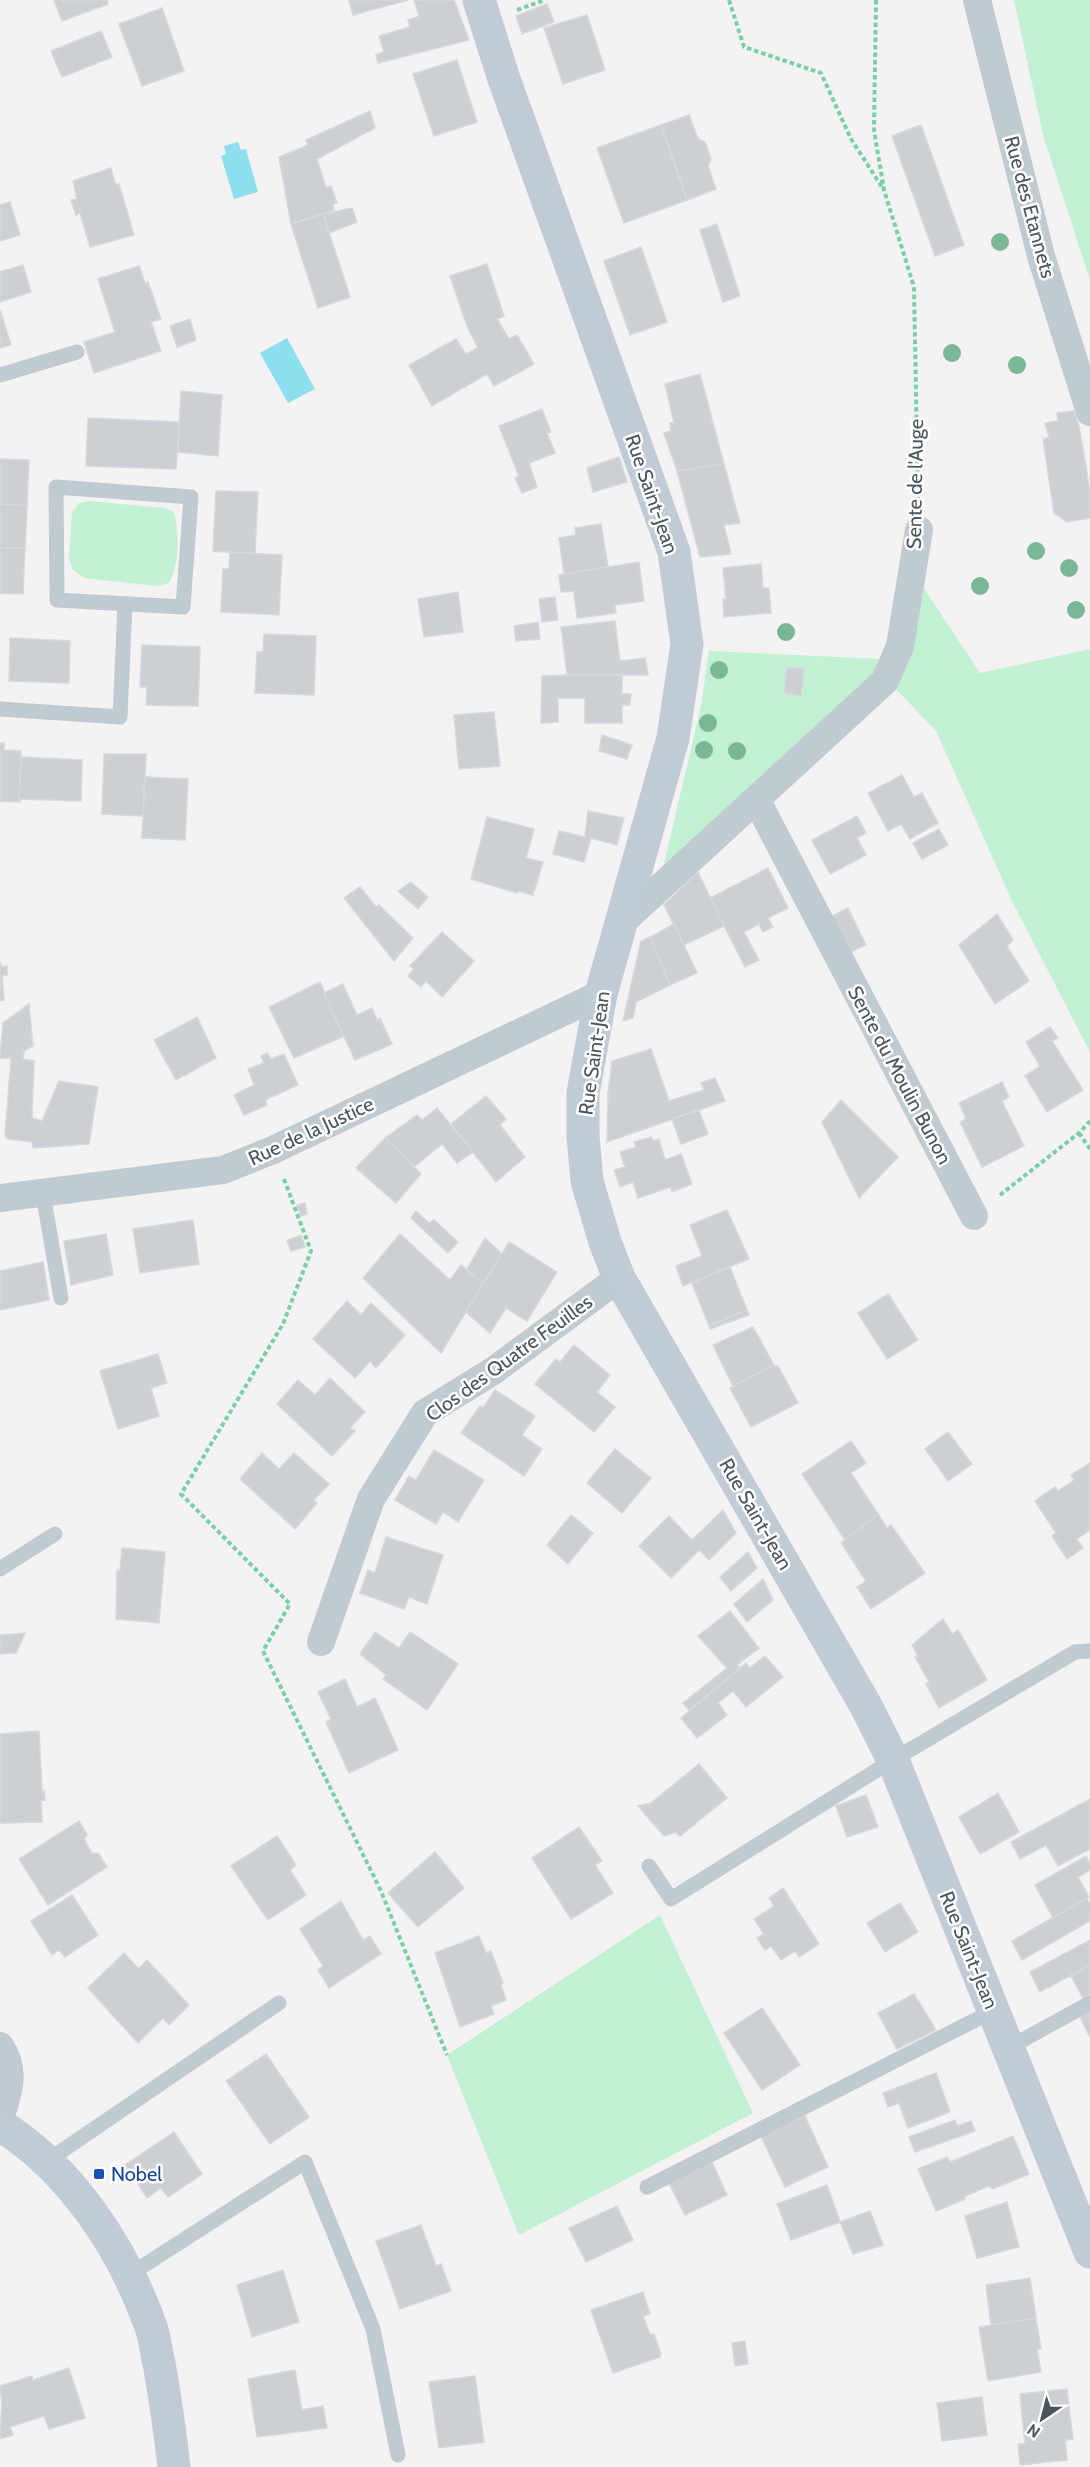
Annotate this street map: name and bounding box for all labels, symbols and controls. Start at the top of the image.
street label: Rue des Etannets [1000,133,1060,281]
street label: Sente de l'Auge [902,419,928,549]
street label: Rue Saint-Jean [620,431,684,557]
street label: Sente du Moulin Bunon [843,982,957,1168]
street label: Rue Saint-Jean [573,990,615,1116]
street label: Rue de la Justice [245,1091,377,1171]
street label: Clos des Quatre Feuilles [421,1290,597,1426]
street label: Rue Saint-Jean [714,1454,798,1574]
street label: Rue Saint-Jean [935,1888,1003,2012]
place label: Nobel [111,2162,162,2186]
marker: Nobel [92,2167,106,2181]
north arrow [1012,2389,1072,2449]
text: N [1024,2420,1044,2442]

